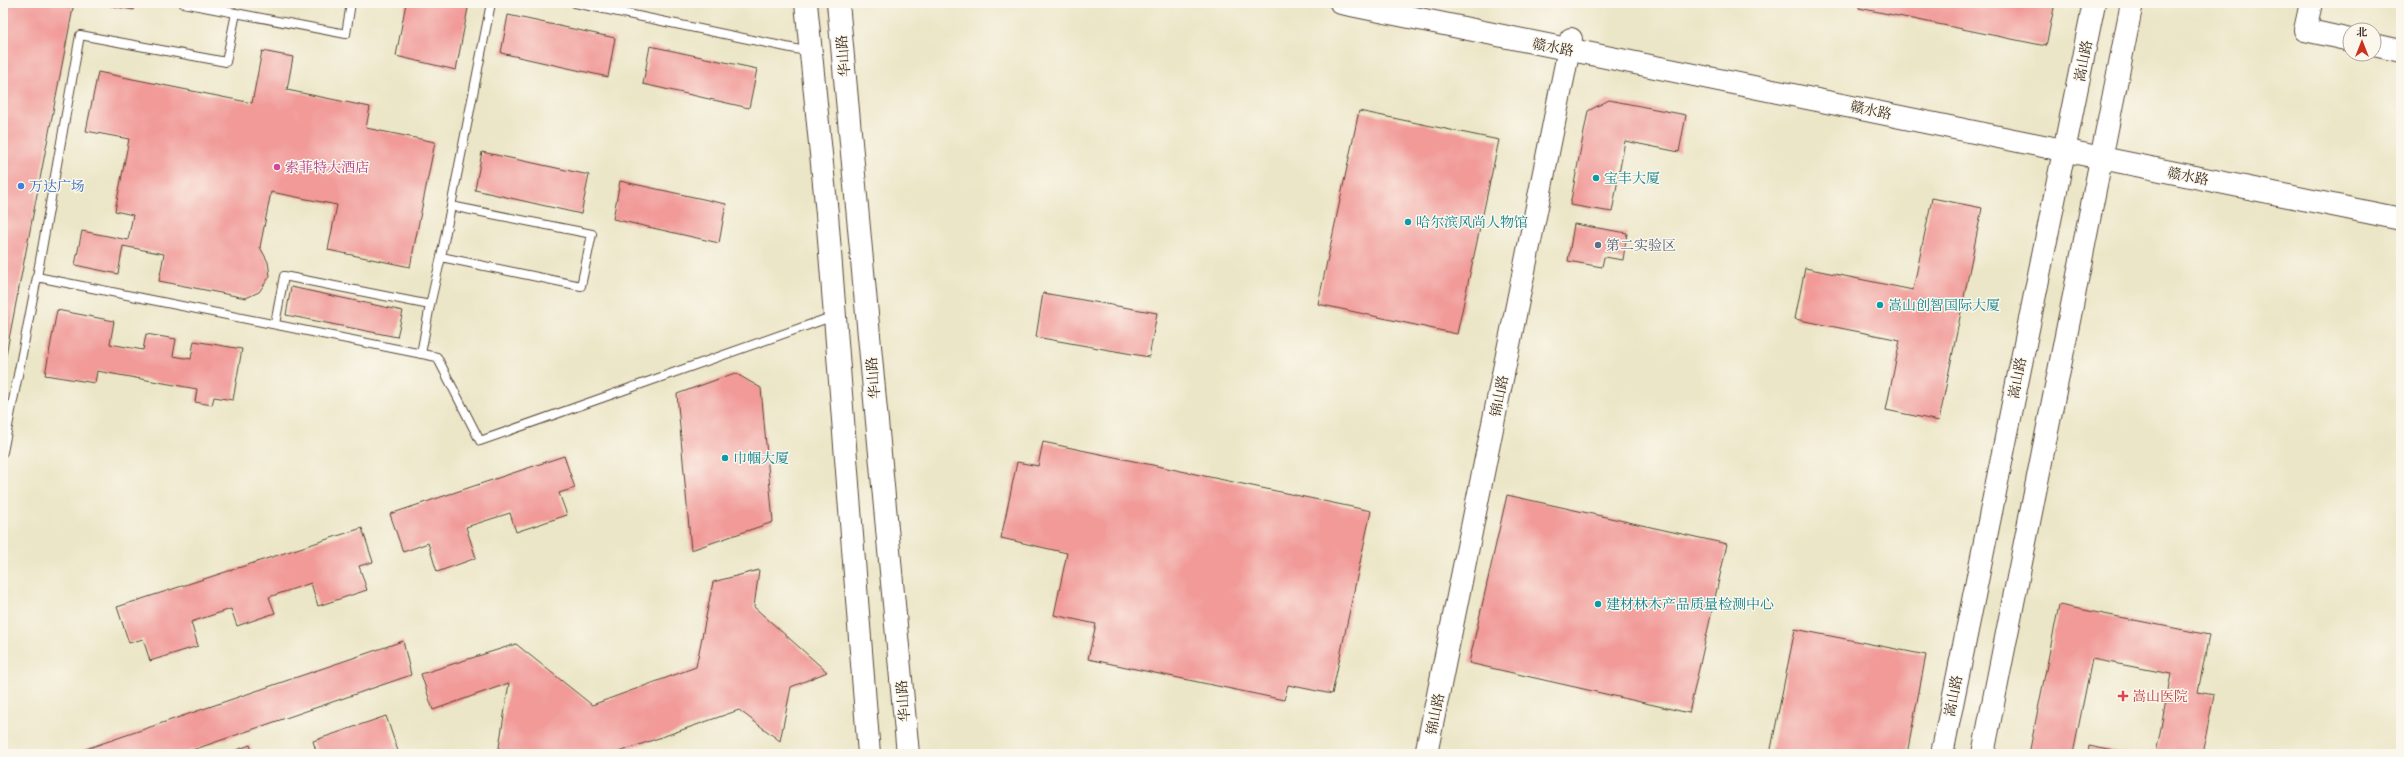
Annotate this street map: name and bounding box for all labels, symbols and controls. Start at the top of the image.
north arrow [2342,22,2382,62]
text: 北 [2357,25,2368,40]
street label: 华山路 [832,34,855,78]
street label: 赣水路 [1530,34,1575,61]
street label: 嵩山路 [2070,39,2097,84]
street label: 赣水路 [1848,97,1893,124]
place label: 索菲特大酒店 [285,158,369,177]
marker: 索菲特大酒店 [272,162,282,172]
street label: 赣水路 [2165,163,2210,190]
place label: 宝丰大厦 [1604,169,1660,188]
marker: 宝丰大厦 [1591,173,1601,183]
place label: 万达广场 [29,177,85,196]
marker: 万达广场 [16,181,26,191]
place label: 哈尔滨风尚人物馆 [1416,213,1528,232]
marker: 哈尔滨风尚人物馆 [1403,217,1413,227]
place label: 第二实验区 [1606,236,1676,255]
marker: 第二实验区 [1593,240,1603,250]
place label: 嵩山创智国际大厦 [1888,296,2000,315]
marker: 嵩山创智国际大厦 [1875,300,1885,310]
street label: 华山路 [862,356,885,400]
street label: 嵩山路 [2004,356,2031,401]
street label: 锦山路 [1486,374,1513,419]
place label: 巾帼大厦 [733,449,789,468]
marker: 巾帼大厦 [720,453,730,463]
place label: 建材林木产品质量检测中心 [1606,595,1774,614]
marker: 建材林木产品质量检测中心 [1593,599,1603,609]
street label: 嵩山路 [1940,674,1967,719]
street label: 华山路 [892,679,915,723]
place label: 嵩山医院 [2132,687,2188,706]
marker: 嵩山医院 [2117,690,2129,702]
street label: 锦山路 [1422,692,1449,737]

